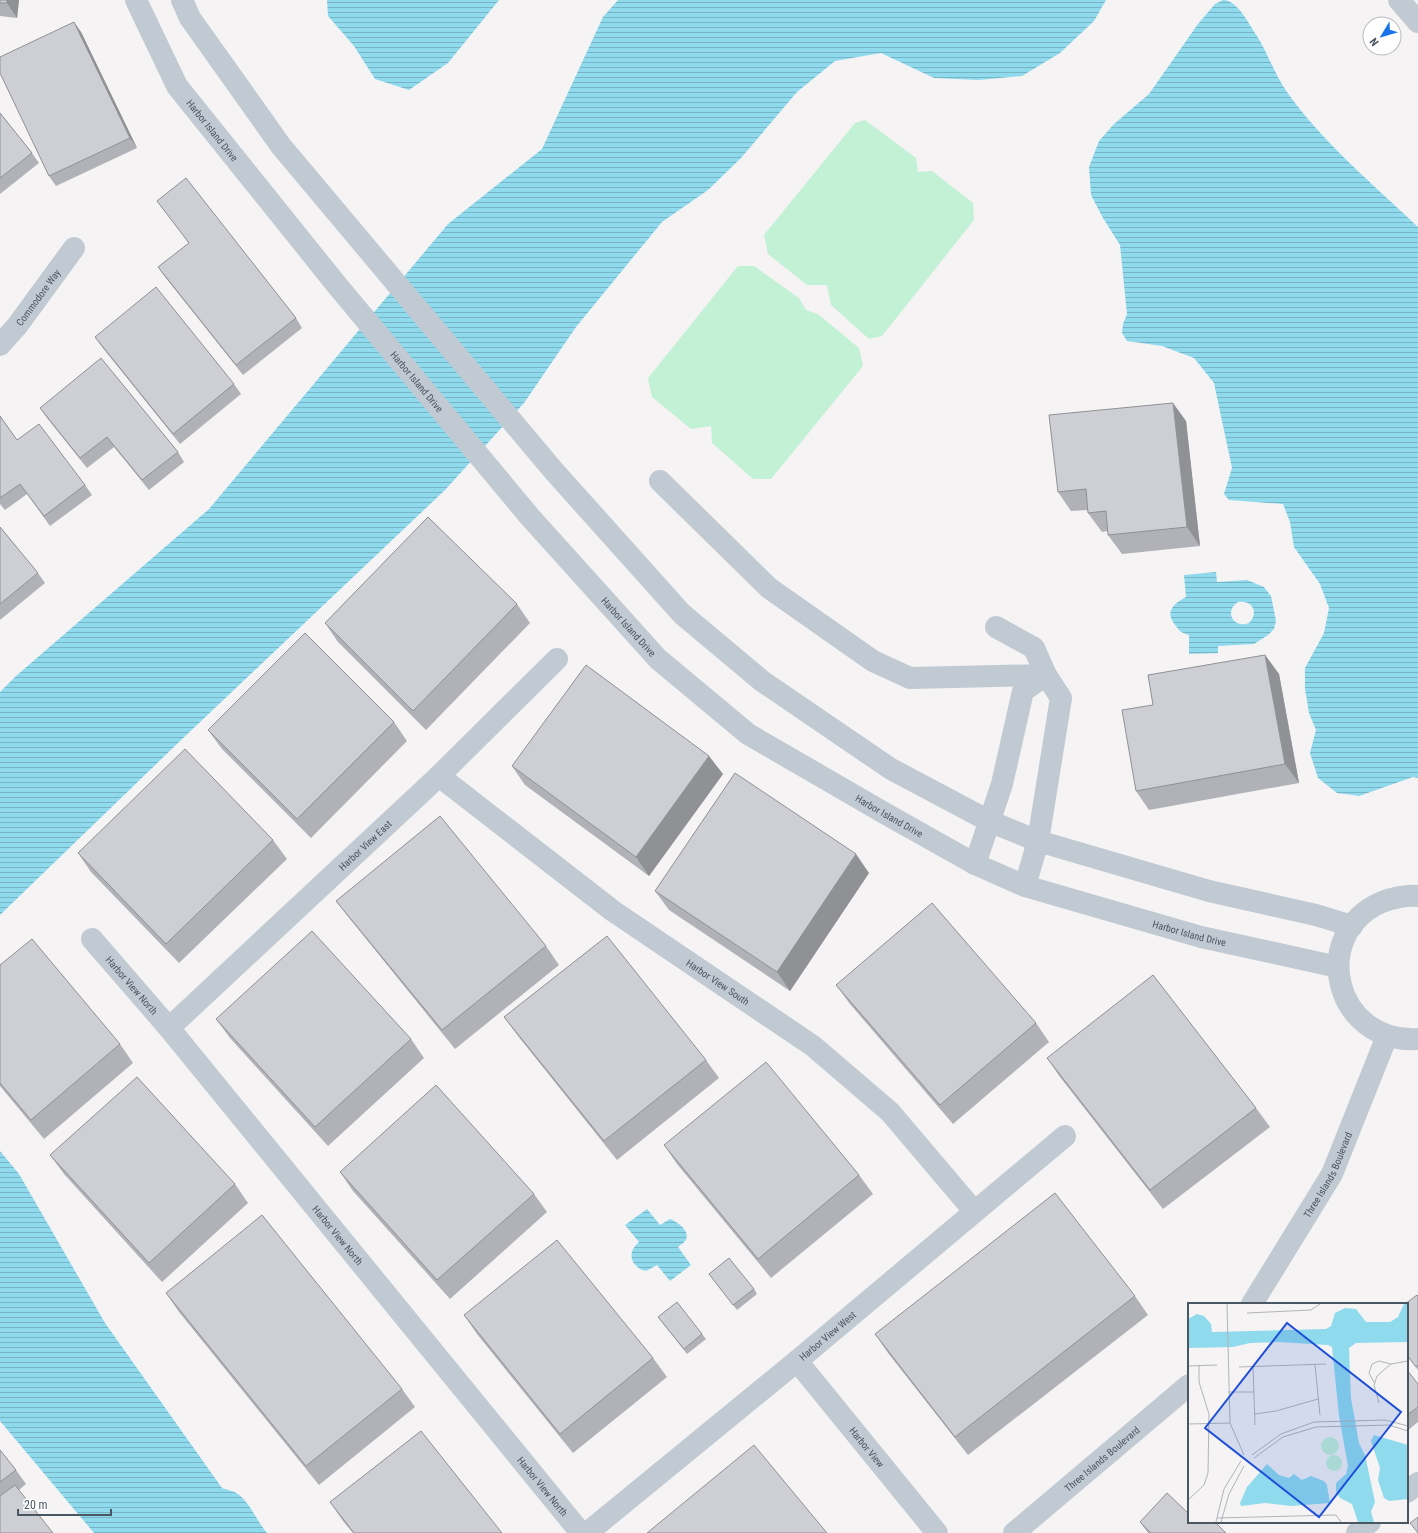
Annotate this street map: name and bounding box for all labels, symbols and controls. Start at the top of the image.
north arrow [1362,16,1402,56]
text: N [1367,35,1382,49]
street label: Harbor Island Drive [184,98,240,164]
street label: Commodore Way [14,267,63,328]
street label: Harbor Island Drive [388,349,445,415]
street label: Harbor Island Drive [599,595,658,659]
street label: Harbor Island Drive [854,793,925,840]
street label: Harbor View East [337,818,394,873]
street label: Harbor Island Drive [1151,918,1227,948]
street label: Harbor View North [103,954,160,1017]
street label: Harbor View South [684,957,752,1008]
street label: Three Islands Boulevard [1302,1131,1354,1220]
street label: Harbor View North [310,1204,365,1267]
inset map [1188,1303,1408,1523]
street label: Harbor View West [797,1309,858,1363]
street label: Three Islands Boulevard [1062,1424,1142,1494]
street label: Harbor View [847,1425,887,1470]
street label: Harbor View North [515,1455,570,1518]
scale bar [18,1491,111,1517]
text: 20 m [24,1498,48,1512]

